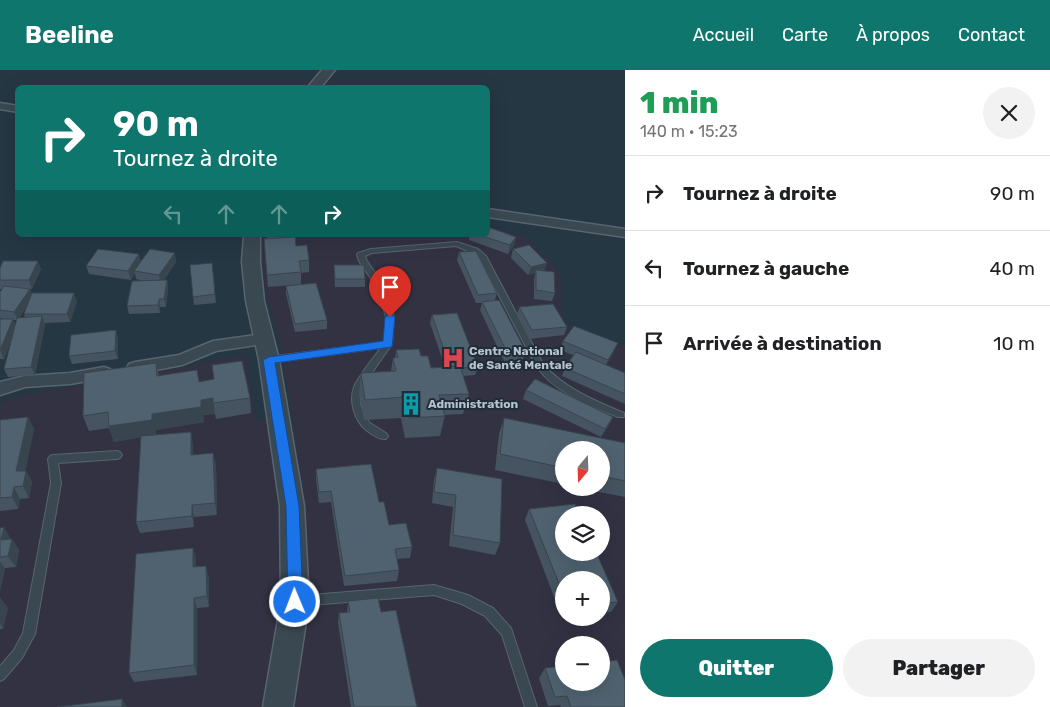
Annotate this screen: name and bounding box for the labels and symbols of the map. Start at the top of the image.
pin [369,266,411,317]
place label: Centre National de Santé Mentale [469,344,572,372]
hospital icon: Centre National de Santé Mentale [440,345,466,371]
building icon: Administration [398,391,424,417]
place label: Administration [428,397,519,411]
north arrow [555,441,610,496]
position arrow [268,575,320,627]

